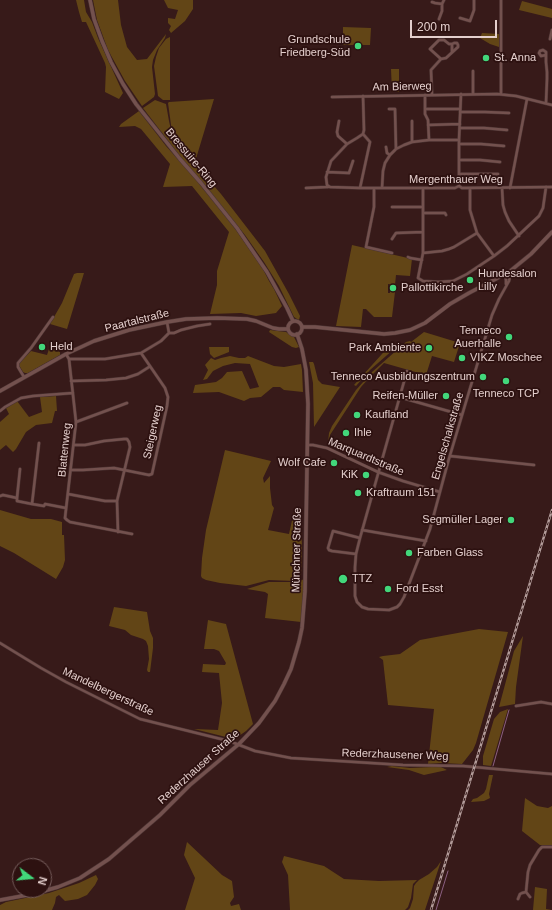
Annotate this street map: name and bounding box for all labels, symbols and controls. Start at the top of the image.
scale bar [412,12,499,38]
text: 200 m [417,20,450,34]
place label: Grundschule Friedberg-Süd [280,33,350,59]
marker: Grundschule Friedberg-Süd [353,41,363,51]
place label: St. Anna [494,51,536,65]
marker: St. Anna [481,53,491,63]
street label: Am Bierweg [372,80,432,94]
street label: Bressuire-Ring [163,126,219,190]
street label: Mergenthauer Weg [409,173,503,187]
place label: Hundesalon Lilly [478,267,537,293]
marker: Hundesalon Lilly [465,275,475,285]
place label: Pallottikirche [401,281,463,295]
marker: Pallottikirche [388,283,398,293]
street label: Paartalstraße [103,307,171,335]
place label: Tenneco Auerhalle [455,324,501,350]
marker: Tenneco Auerhalle [504,332,514,342]
place label: Held [50,340,73,354]
place label: Park Ambiente [349,341,421,355]
marker: Held [37,342,47,352]
marker: Park Ambiente [424,343,434,353]
place label: VIKZ Moschee [470,351,542,365]
marker: VIKZ Moschee [457,353,467,363]
place label: Tenneco Ausbildungszentrum [331,370,475,384]
marker: Tenneco Ausbildungszentrum [478,372,488,382]
marker: Tenneco TCP [501,376,511,386]
place label: Tenneco TCP [473,387,539,401]
place label: Reifen-Müller [373,389,438,403]
street label: Engelschalkstraße [429,391,467,481]
marker: Reifen-Müller [441,391,451,401]
street label: Steigerweg [141,404,165,460]
place label: Kaufland [365,408,408,422]
marker: Kaufland [352,410,362,420]
street label: Blattenweg [56,422,74,478]
place label: Ihle [354,426,372,440]
marker: Ihle [341,428,351,438]
street label: Marquardtstraße [326,435,406,479]
place label: Wolf Cafe [278,456,326,470]
marker: Wolf Cafe [329,458,339,468]
place label: KiK [341,468,358,482]
marker: KiK [361,470,371,480]
place label: Kraftraum 151 [366,486,436,500]
marker: Kraftraum 151 [353,488,363,498]
street label: Münchner Straße [290,507,304,593]
place label: Segmüller Lager [422,513,503,527]
marker: Segmüller Lager [506,515,516,525]
place label: Farben Glass [417,546,483,560]
marker: Farben Glass [404,548,414,558]
place label: TTZ [352,572,372,586]
marker: TTZ [337,573,349,585]
place label: Ford Esst [396,582,443,596]
marker: Ford Esst [383,584,393,594]
street label: Mandelbergerstraße [60,665,156,719]
street label: Rederzhauser Straße [156,727,242,807]
street label: Rederzhausener Weg [341,747,449,763]
north arrow [12,858,52,898]
text: N [36,876,49,887]

